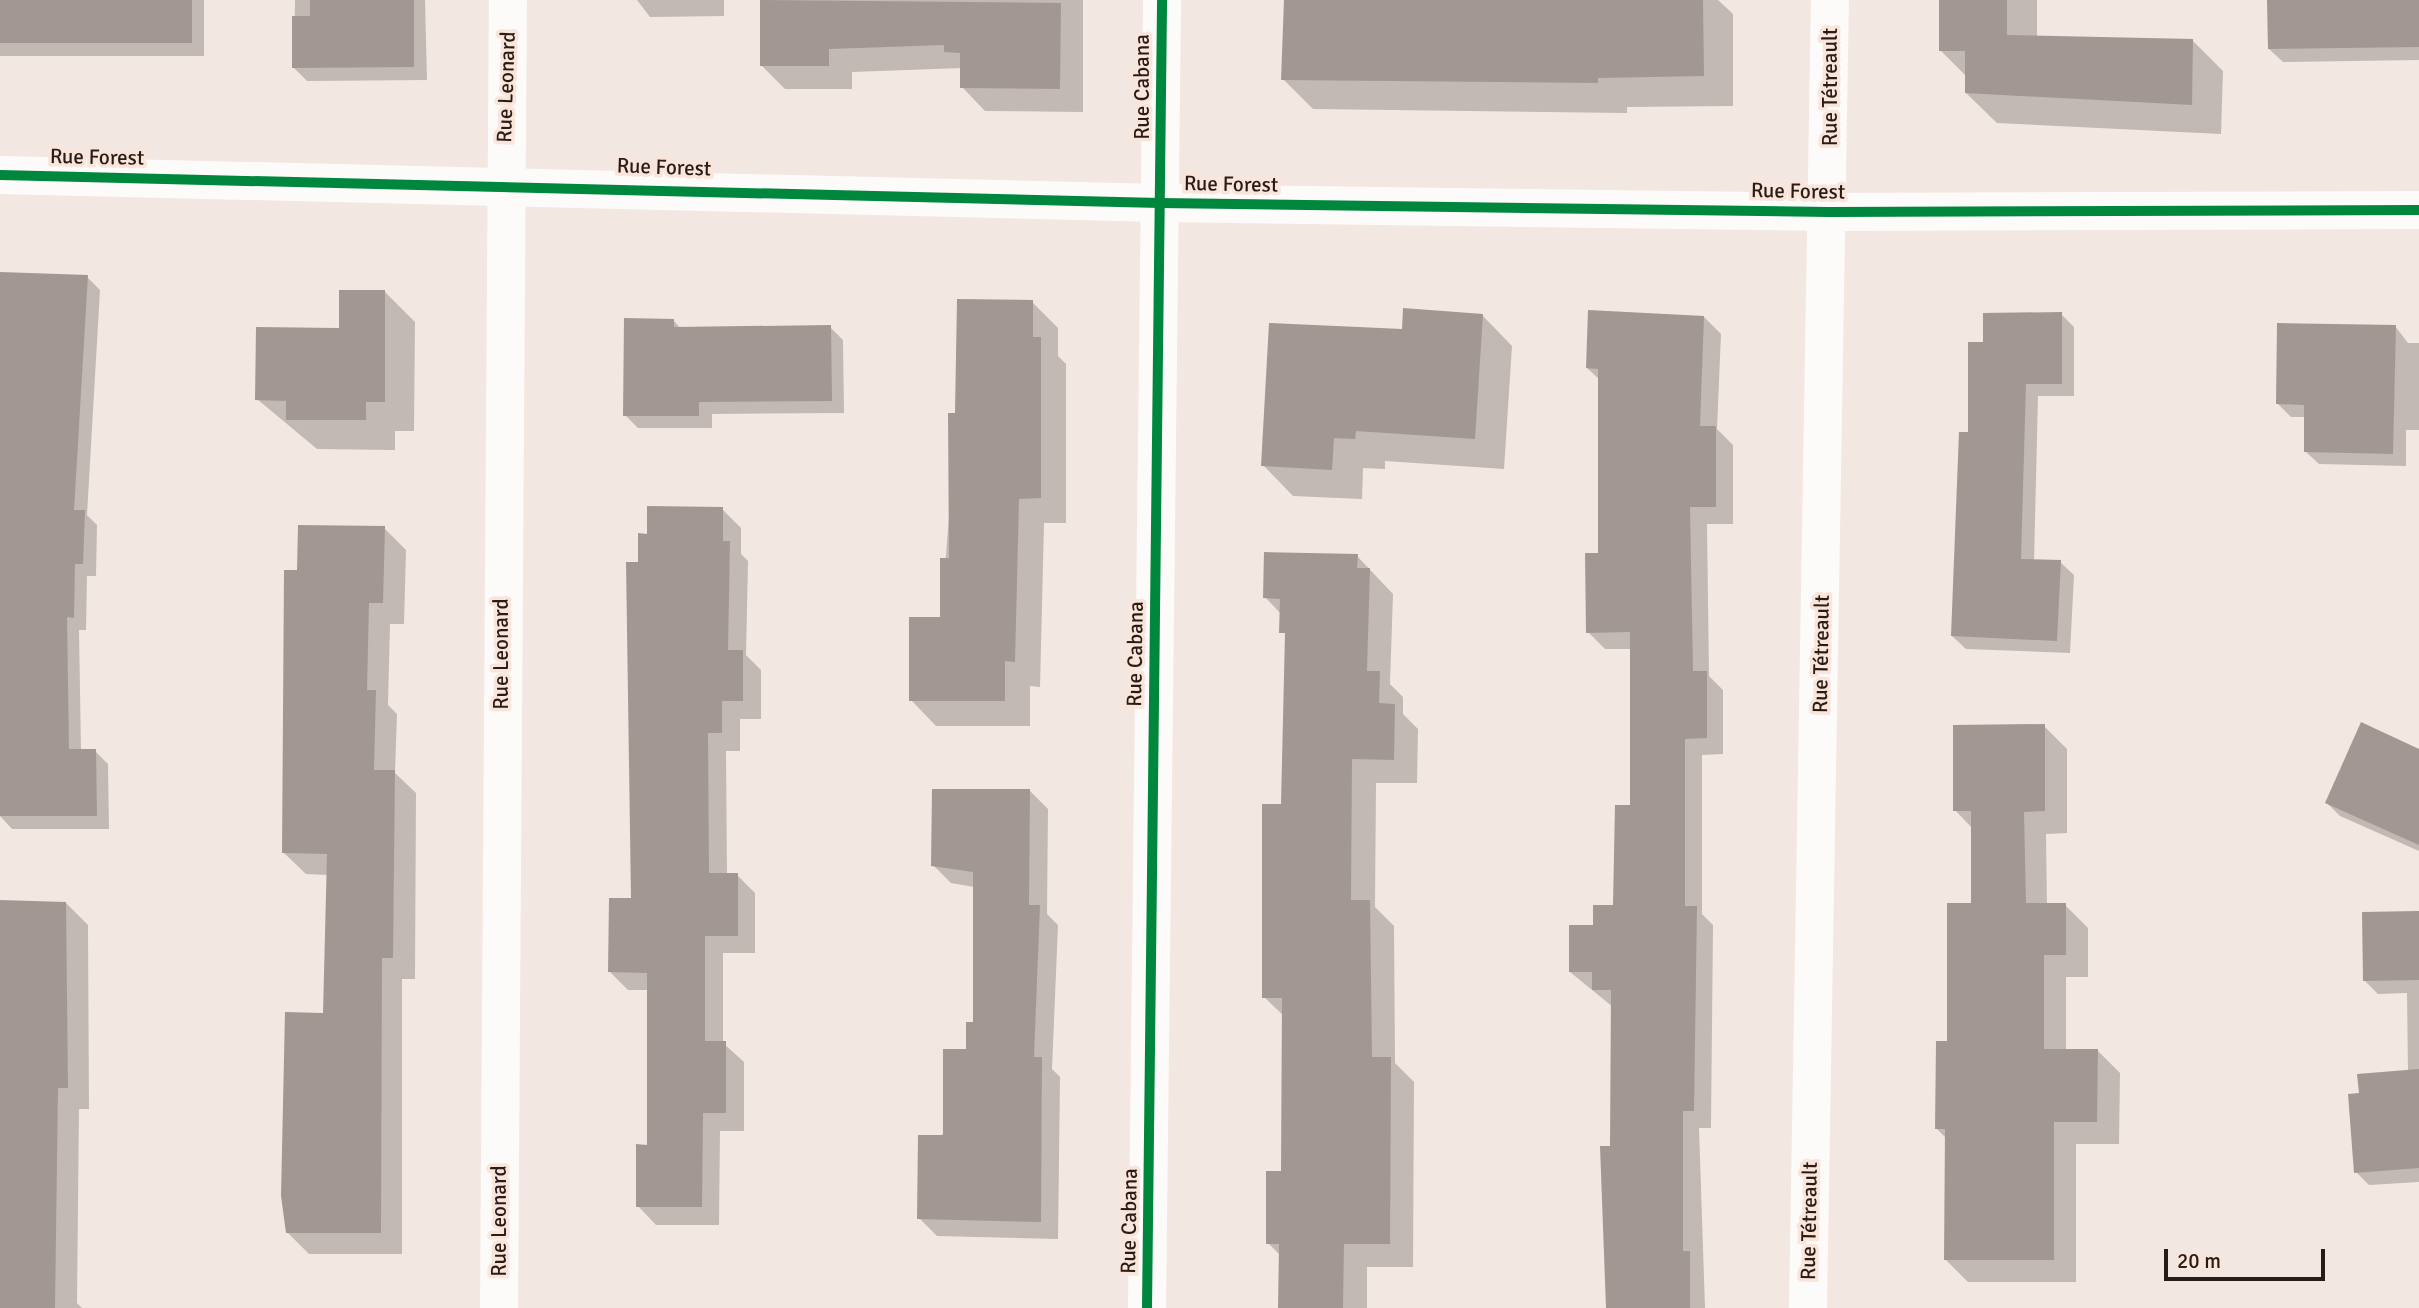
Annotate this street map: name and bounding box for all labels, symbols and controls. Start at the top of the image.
street label: Rue Tétreault [1817,28,1843,146]
street label: Rue Leonard [491,31,521,143]
street label: Rue Cabana [1129,34,1155,140]
street label: Rue Forest [50,144,144,170]
street label: Rue Forest [616,153,712,181]
street label: Rue Forest [1184,171,1278,197]
street label: Rue Forest [1751,178,1845,204]
street label: Rue Tétreault [1807,595,1835,713]
street label: Rue Leonard [488,598,514,710]
street label: Rue Cabana [1121,601,1149,707]
street label: Rue Tétreault [1795,1162,1823,1280]
street label: Rue Leonard [486,1165,512,1277]
street label: Rue Cabana [1115,1168,1143,1274]
scale bar [2167,1234,2328,1278]
text: 20 m [2177,1248,2221,1274]

